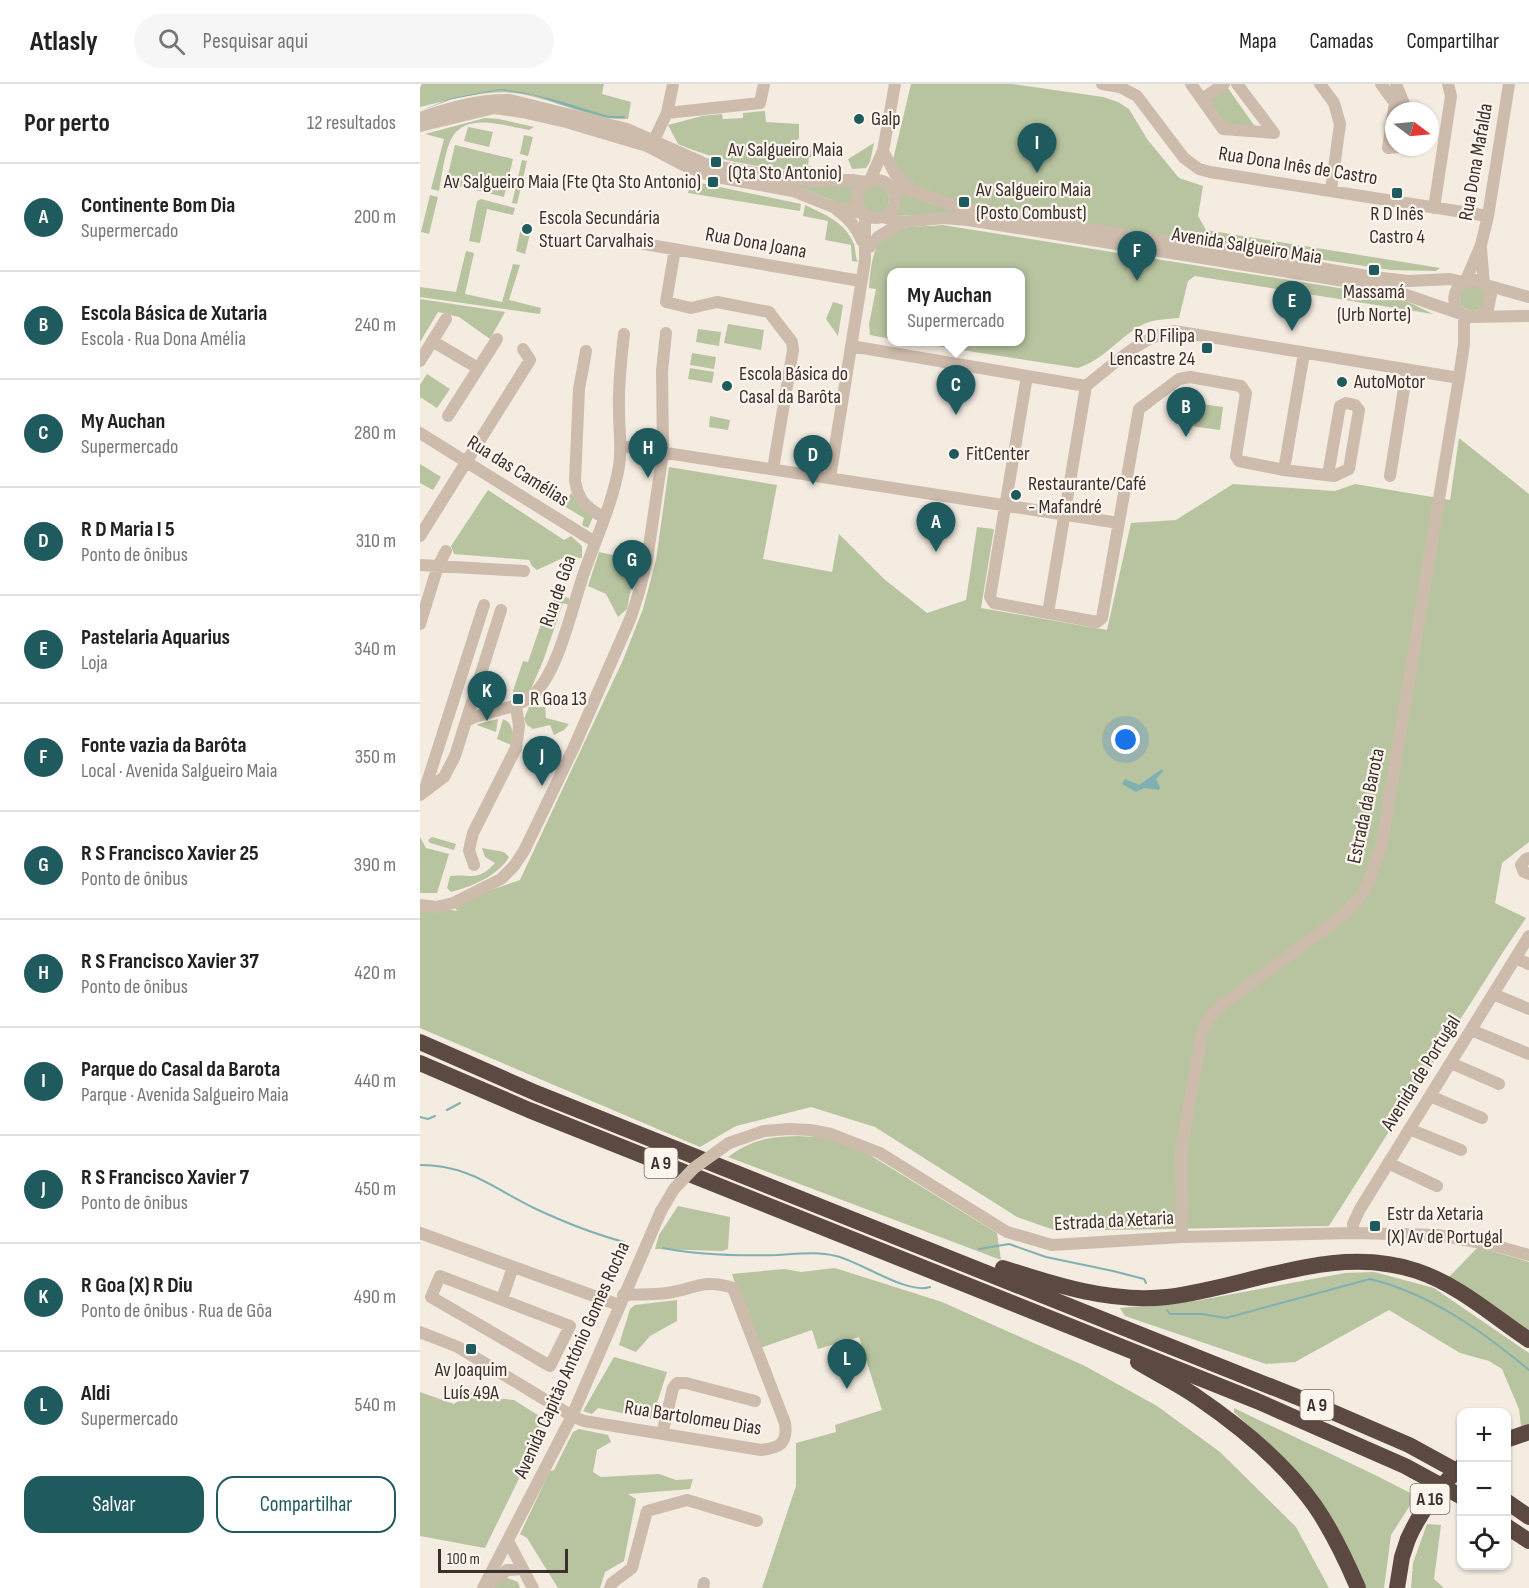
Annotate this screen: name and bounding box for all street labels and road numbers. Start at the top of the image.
street label: Rua Dona Mafalda [1454,101,1498,223]
street label: Rua Dona Inês de Castro [1217,142,1379,190]
street label: Rua Dona Joana [703,222,809,264]
street label: Avenida Salgueiro Maia [1169,222,1324,270]
street label: Rua das Camélias [463,430,573,512]
street label: Rua de Gôa [535,552,581,630]
street label: Estrada da Barota [1342,746,1390,866]
street label: Avenida de Portugal [1375,1011,1466,1136]
road number: A 9 [644,1148,678,1178]
street label: Estrada da Xetaria [1054,1206,1174,1236]
street label: Avenida Capitão António Gomes Rocha [508,1238,635,1483]
road number: A 9 [1300,1390,1334,1420]
street label: Rua Bartolomeu Dias [623,1395,763,1441]
road number: A 16 [1410,1484,1450,1514]

